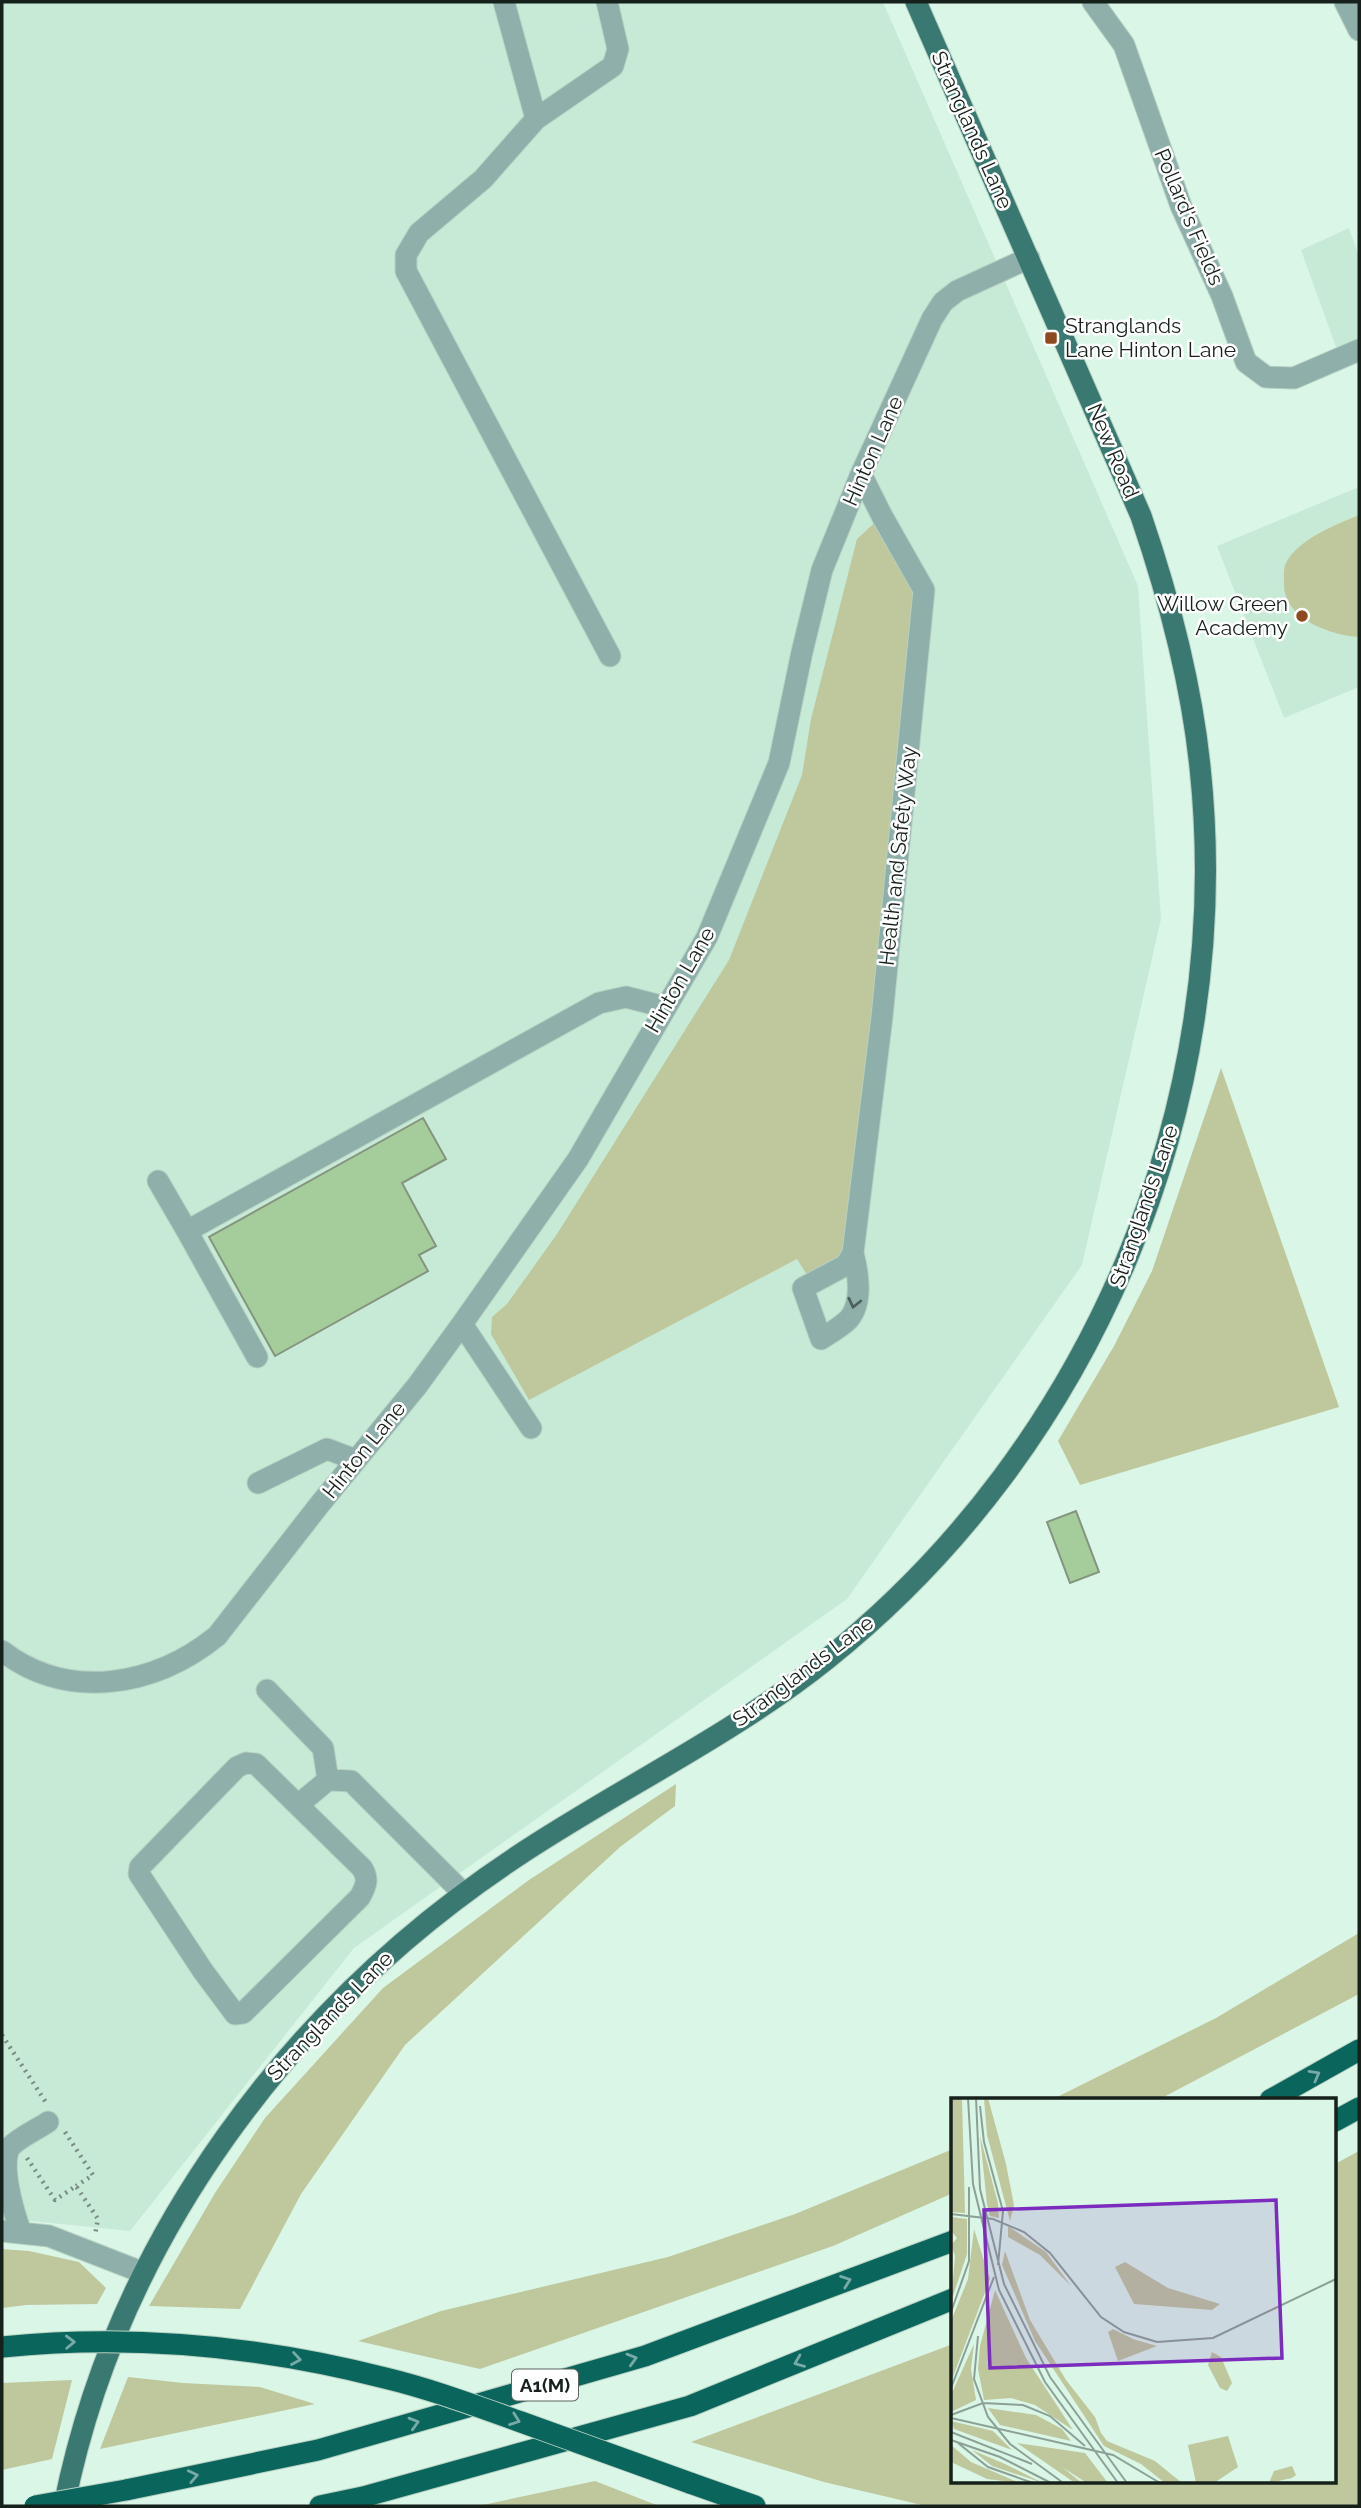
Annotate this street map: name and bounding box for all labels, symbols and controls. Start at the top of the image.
street label: Stranglands Lane [927,47,1018,212]
street label: Pollard's Fields [1149,145,1229,289]
place label: Stranglands Lane Hinton Lane [1065,313,1236,362]
marker: Stranglands Lane Hinton Lane [1043,330,1059,346]
street label: Hinton Lane [837,392,908,510]
street label: New Road [1082,400,1145,502]
place label: Willow Green Academy [1157,591,1288,640]
marker: Willow Green Academy [1294,608,1310,624]
street label: Health and Safety Way [874,745,921,967]
street label: Hinton Lane [639,923,720,1037]
street label: Stranglands Lane [1104,1121,1183,1290]
one-way arrow [848,1297,862,1309]
street label: Hinton Lane [317,1396,410,1503]
street label: Stranglands Lane [727,1610,878,1732]
street label: Stranglands Lane [262,1946,398,2085]
one-way arrow [1307,2070,1320,2083]
inset map [951,2098,1336,2484]
one-way arrow [839,2276,851,2290]
one-way arrow [65,2335,76,2350]
one-way arrow [290,2351,302,2366]
one-way arrow [626,2353,638,2368]
one-way arrow [794,2353,806,2367]
road number: A1(M) [512,2370,578,2400]
one-way arrow [509,2412,521,2426]
one-way arrow [407,2416,419,2431]
one-way arrow [187,2470,199,2485]

